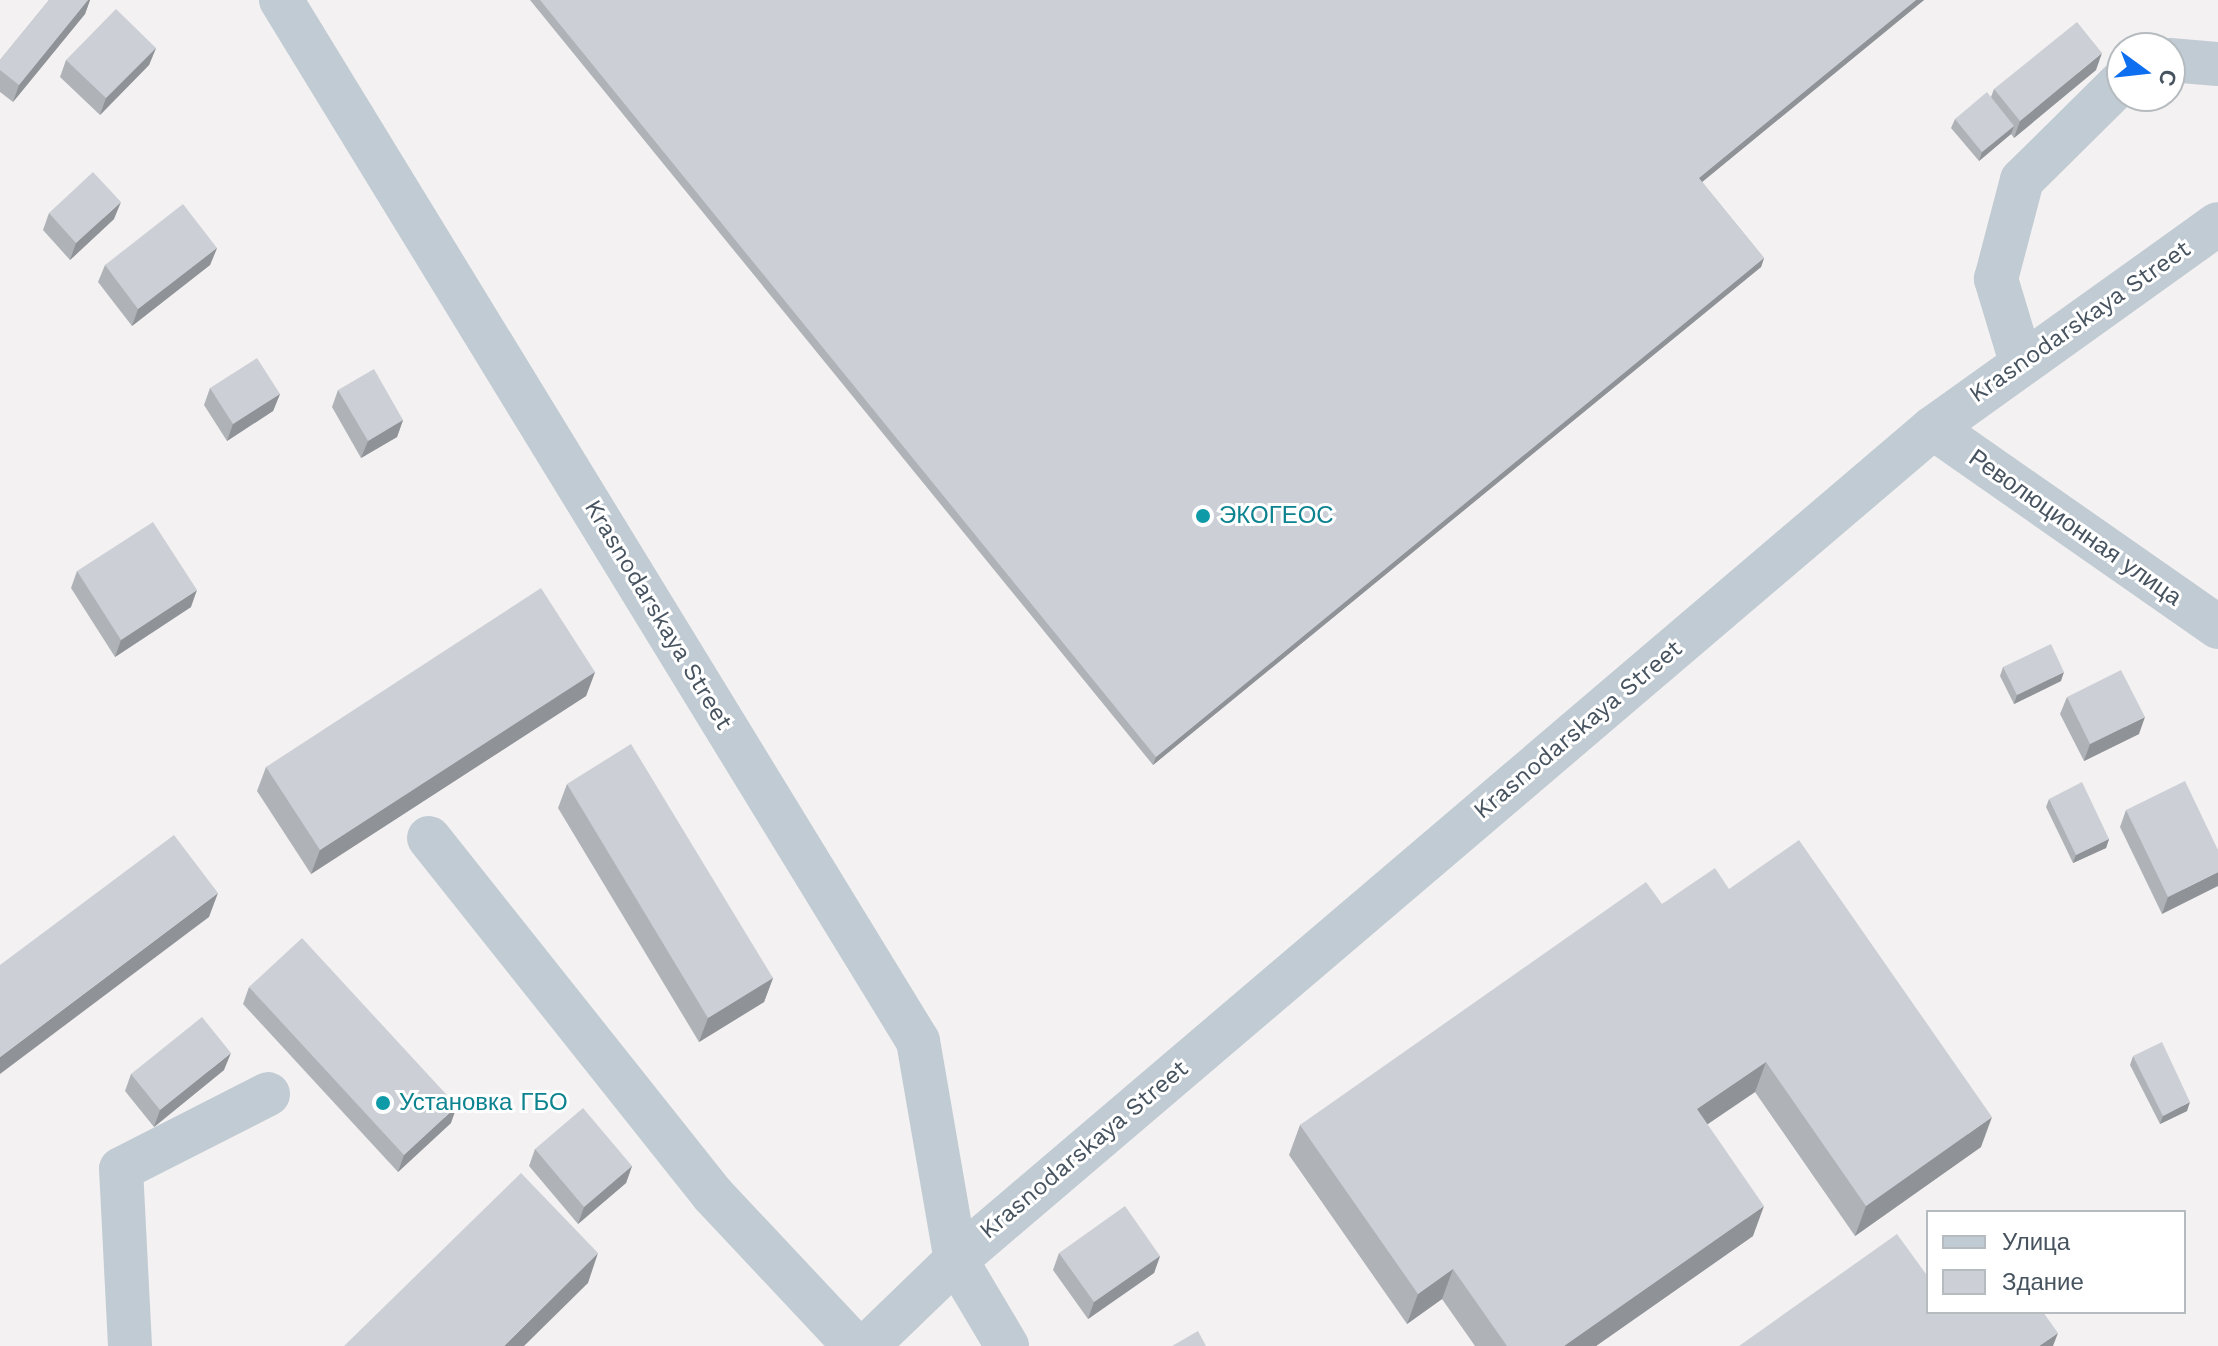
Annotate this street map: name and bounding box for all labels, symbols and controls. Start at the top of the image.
north arrow [2106,32,2186,112]
text: С [2154,67,2182,89]
street label: Krasnodarskaya Street [1964,235,2196,409]
street label: Революционная улица [1963,444,2187,612]
street label: Krasnodarskaya Street [578,495,738,735]
place label: ЭКОГЕОС [1219,502,1334,530]
marker: ЭКОГЕОС [1194,507,1212,525]
street label: Krasnodarskaya Street [1468,634,1688,826]
street label: Krasnodarskaya Street [974,1054,1194,1246]
place label: Установка ГБО [399,1089,568,1117]
marker: Установка ГБО [374,1094,392,1112]
legend [1926,1210,2186,1314]
text: Улица [2002,1228,2070,1256]
text: Здание [2002,1268,2084,1296]

